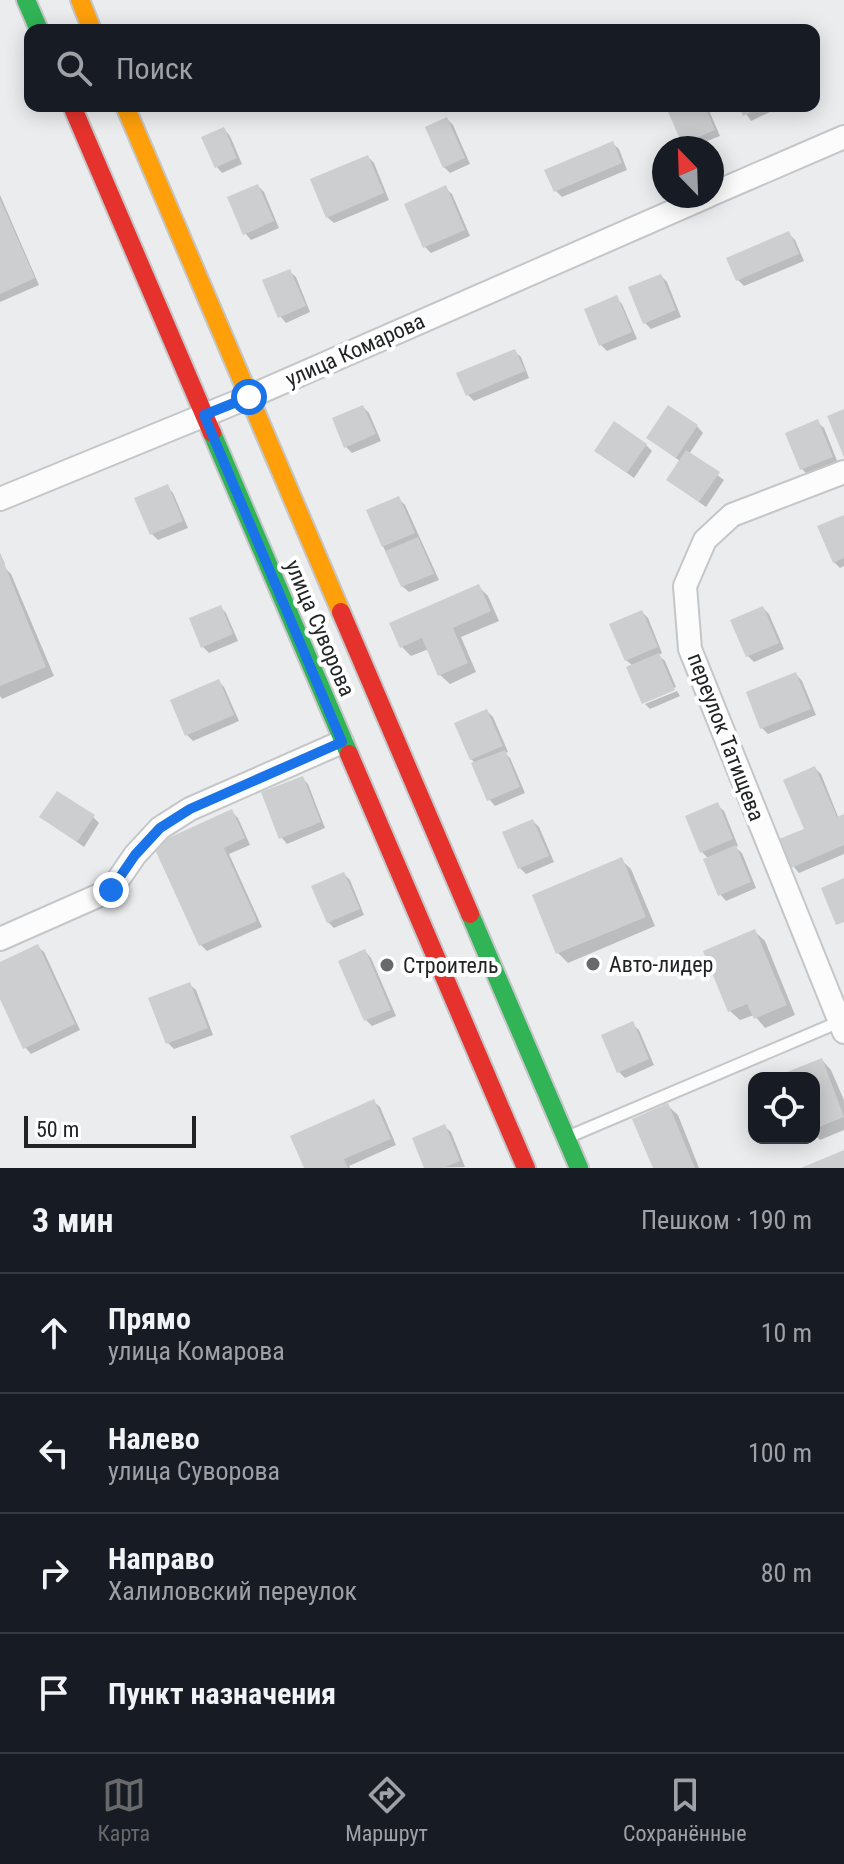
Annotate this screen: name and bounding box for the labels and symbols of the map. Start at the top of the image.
north arrow [652,136,724,208]
street label: улица Комарова [282,308,428,392]
route start [231,379,267,415]
street label: улица Суворова [280,556,360,700]
street label: переулок Татищева [682,650,770,824]
route end [93,872,129,908]
place label: Авто-лидер [609,952,713,977]
place label: Строитель [403,953,499,978]
marker: Авто-лидер [584,955,602,973]
marker: Строитель [378,956,396,974]
scale bar [24,1112,196,1148]

